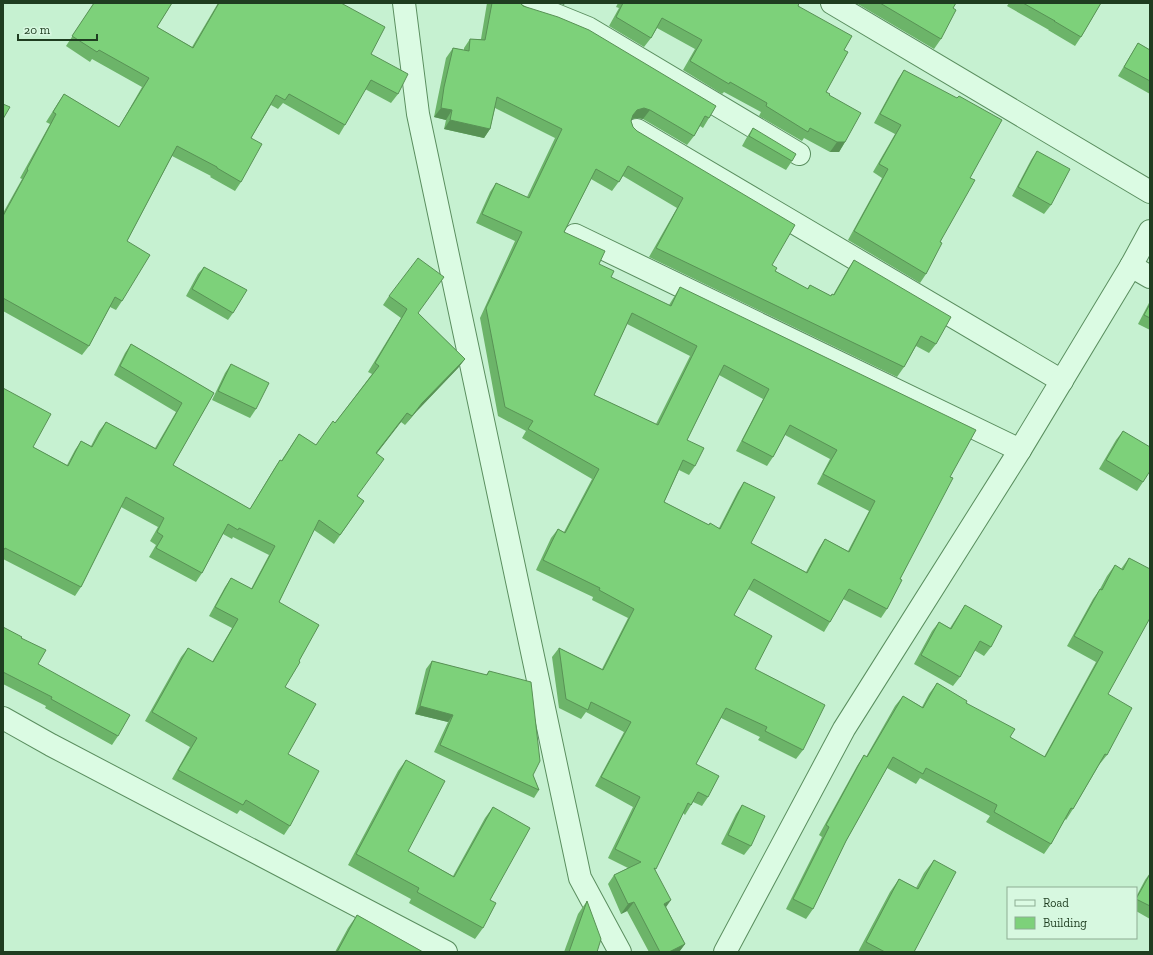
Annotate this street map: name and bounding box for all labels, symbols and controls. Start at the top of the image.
scale bar [18,16,97,42]
text: 20 m [24,23,51,37]
legend [1007,887,1137,939]
text: Road [1043,896,1069,910]
text: Building [1043,916,1087,930]

